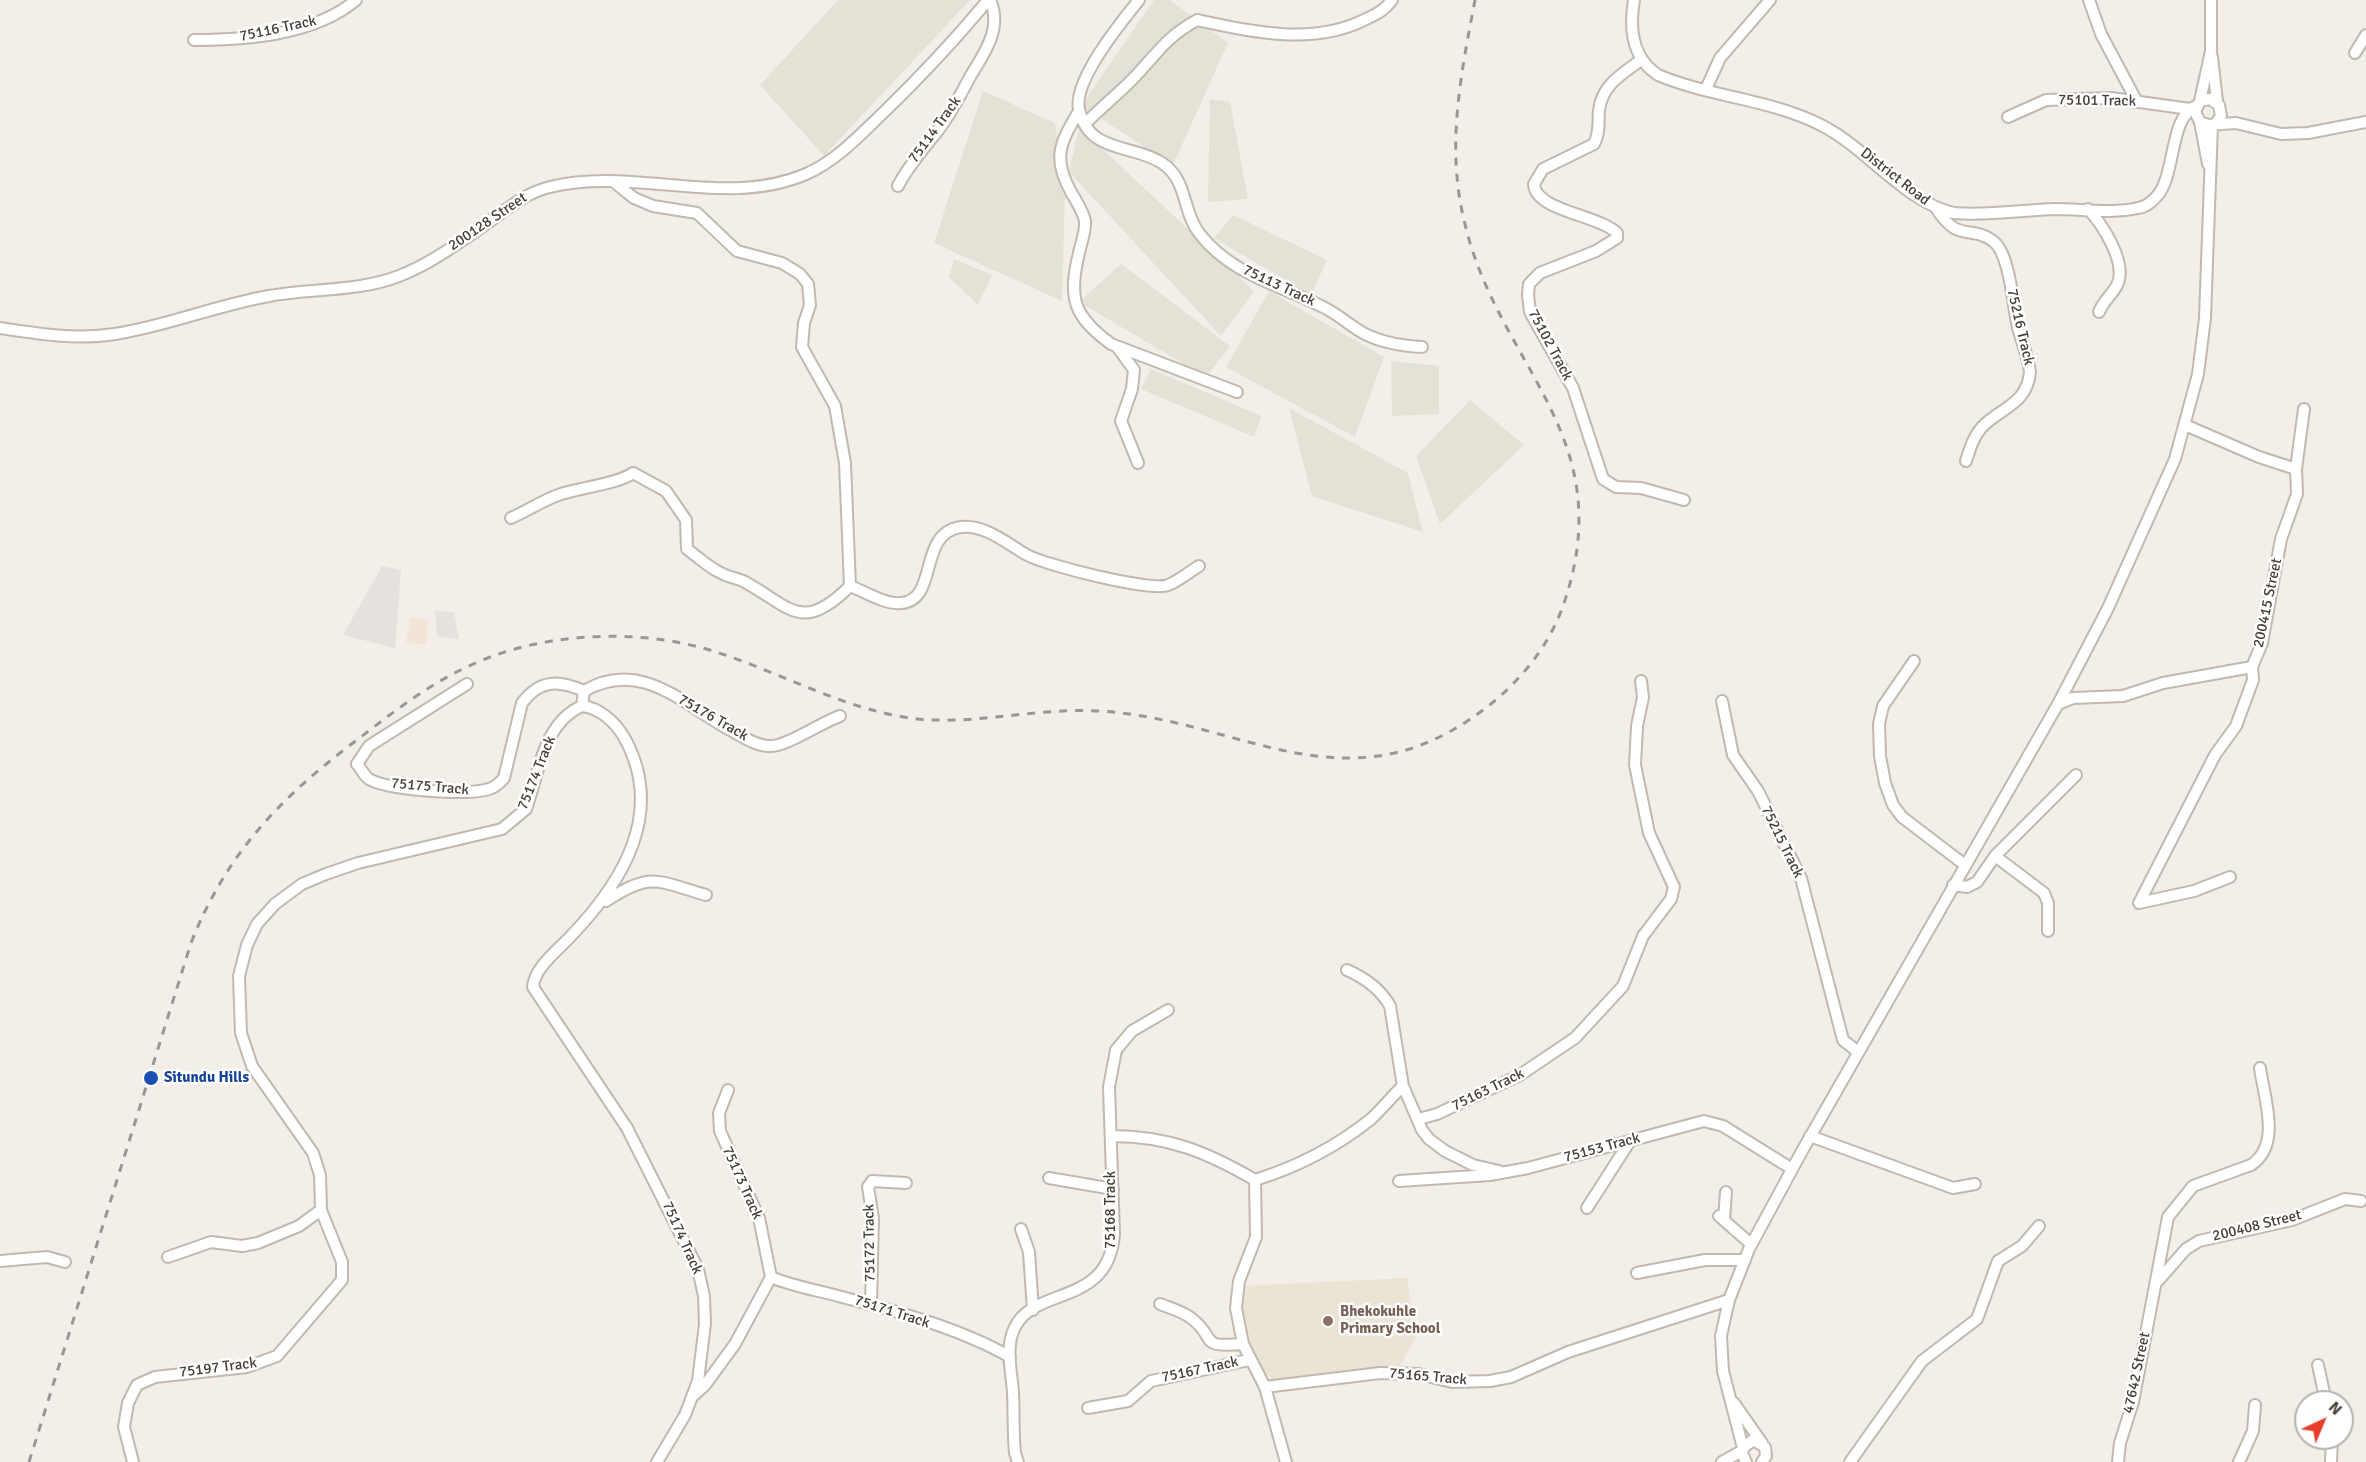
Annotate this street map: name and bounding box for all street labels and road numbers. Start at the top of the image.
street label: 75116 Track [238,12,318,46]
street label: 75101 Track [2058,91,2136,111]
street label: 75114 Track [905,93,965,167]
street label: District Road [1857,144,1933,210]
street label: 200128 Street [445,189,531,255]
street label: 75113 Track [1240,261,1318,311]
street label: 75216 Track [2002,287,2038,367]
street label: 75102 Track [1524,306,1576,384]
street label: 200415 Street [2250,557,2286,649]
street label: 75176 Track [675,691,751,745]
street label: 75174 Track [514,733,560,813]
street label: 75175 Track [390,775,470,799]
street label: 75215 Track [1757,803,1807,881]
street label: 75163 Track [1449,1065,1527,1115]
street label: 75153 Track [1562,1129,1642,1167]
street label: 75173 Track [718,1144,766,1222]
street label: 75168 Track [1102,1171,1120,1249]
street label: 75174 Track [658,1199,706,1277]
street label: 75172 Track [860,1204,880,1282]
street label: 200408 Street [2211,1206,2303,1246]
street label: 75171 Track [852,1291,932,1333]
street label: 47642 Street [2120,1331,2154,1415]
street label: 75167 Track [1160,1353,1240,1387]
street label: 75197 Track [178,1354,258,1382]
street label: 75165 Track [1388,1365,1468,1389]

